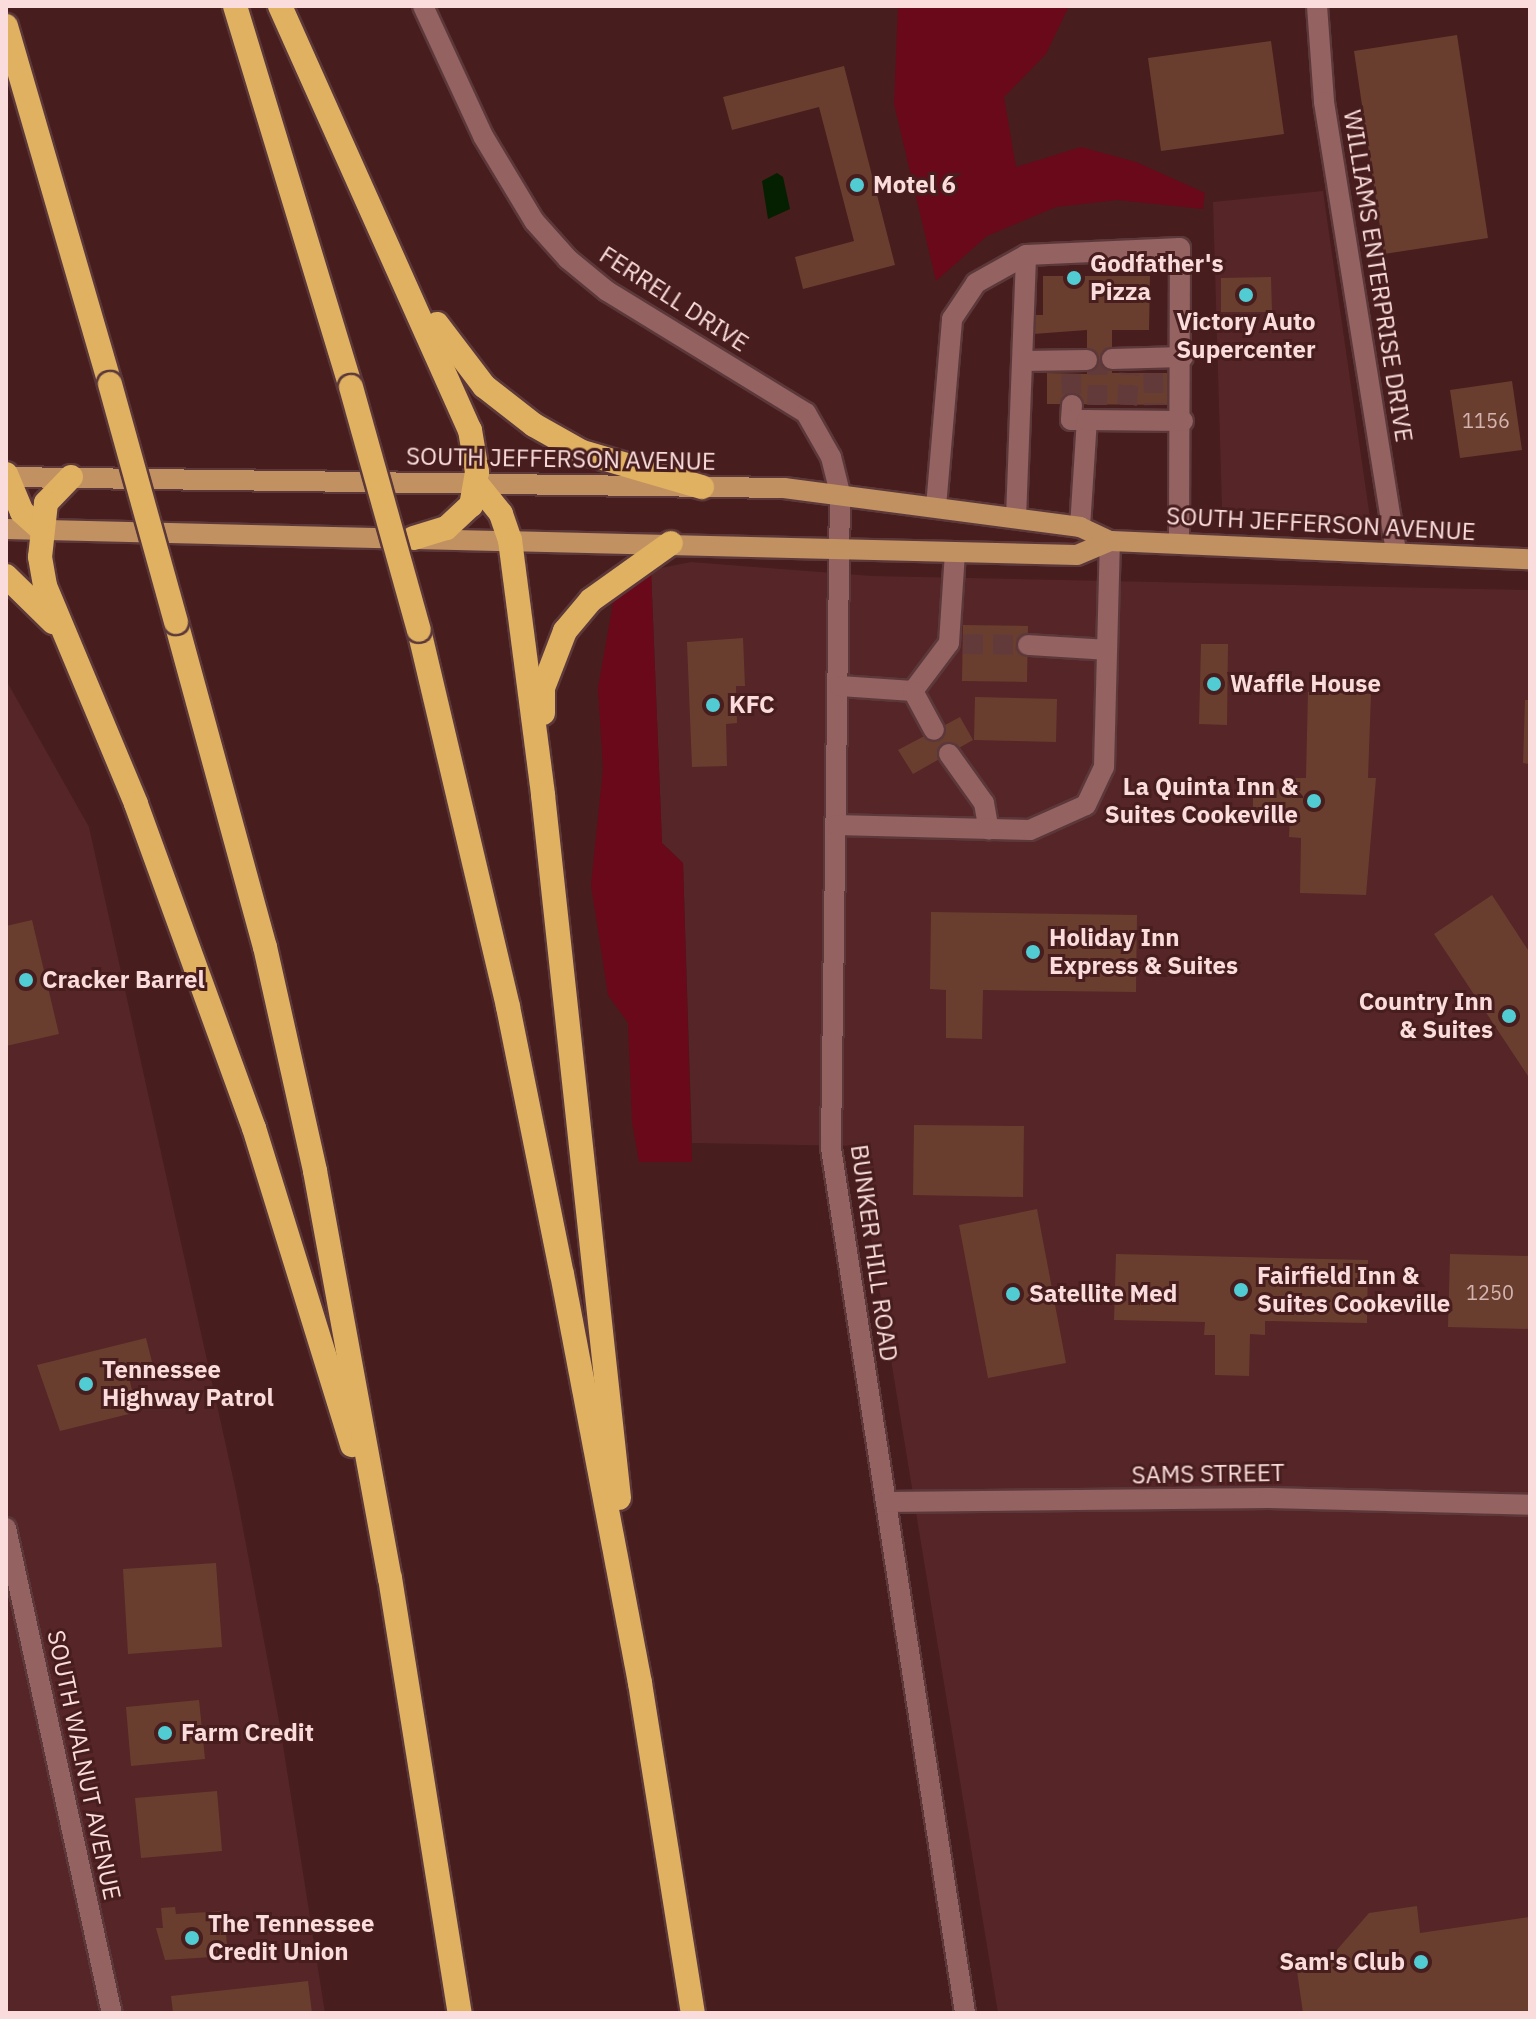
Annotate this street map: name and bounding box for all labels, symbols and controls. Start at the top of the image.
street label: WILLIAMS ENTERPRISE DRIVE [1338,108,1418,444]
place label: Motel 6 [873,171,956,199]
marker: Motel 6 [848,176,866,194]
street label: FERRELL DRIVE [594,240,754,358]
place label: Godfather's Pizza [1090,250,1223,306]
marker: Godfather's Pizza [1065,269,1083,287]
marker: Victory Auto Supercenter [1237,286,1255,304]
place label: Victory Auto Supercenter [1176,308,1316,364]
house number: 1156 [1462,408,1510,432]
street label: SOUTH JEFFERSON AVENUE [406,442,716,476]
street label: SOUTH JEFFERSON AVENUE [1166,502,1476,546]
place label: Waffle House [1230,670,1381,698]
marker: Waffle House [1205,675,1223,693]
place label: KFC [729,691,775,719]
marker: KFC [704,696,722,714]
place label: La Quinta Inn & Suites Cookeville [1105,773,1298,829]
marker: La Quinta Inn & Suites Cookeville [1305,792,1323,810]
place label: Holiday Inn Express & Suites [1049,924,1238,980]
marker: Holiday Inn Express & Suites [1024,943,1042,961]
place label: Cracker Barrel [42,966,205,994]
marker: Cracker Barrel [17,971,35,989]
place label: Country Inn & Suites [1359,988,1493,1044]
marker: Country Inn & Suites [1500,1007,1518,1025]
street label: BUNKER HILL ROAD [845,1143,903,1363]
place label: Fairfield Inn & Suites Cookeville [1257,1262,1450,1318]
place label: Satellite Med [1029,1280,1177,1308]
house number: 1250 [1466,1280,1514,1304]
marker: Fairfield Inn & Suites Cookeville [1232,1281,1250,1299]
marker: Satellite Med [1004,1285,1022,1303]
place label: Tennessee Highway Patrol [102,1356,274,1412]
marker: Tennessee Highway Patrol [77,1375,95,1393]
street label: SAMS STREET [1131,1458,1285,1490]
street label: SOUTH WALNUT AVENUE [41,1627,127,1903]
place label: Farm Credit [181,1719,314,1747]
marker: Farm Credit [156,1724,174,1742]
place label: The Tennessee Credit Union [208,1910,375,1966]
marker: The Tennessee Credit Union [183,1929,201,1947]
place label: Sam's Club [1279,1948,1405,1976]
marker: Sam's Club [1412,1953,1430,1971]

